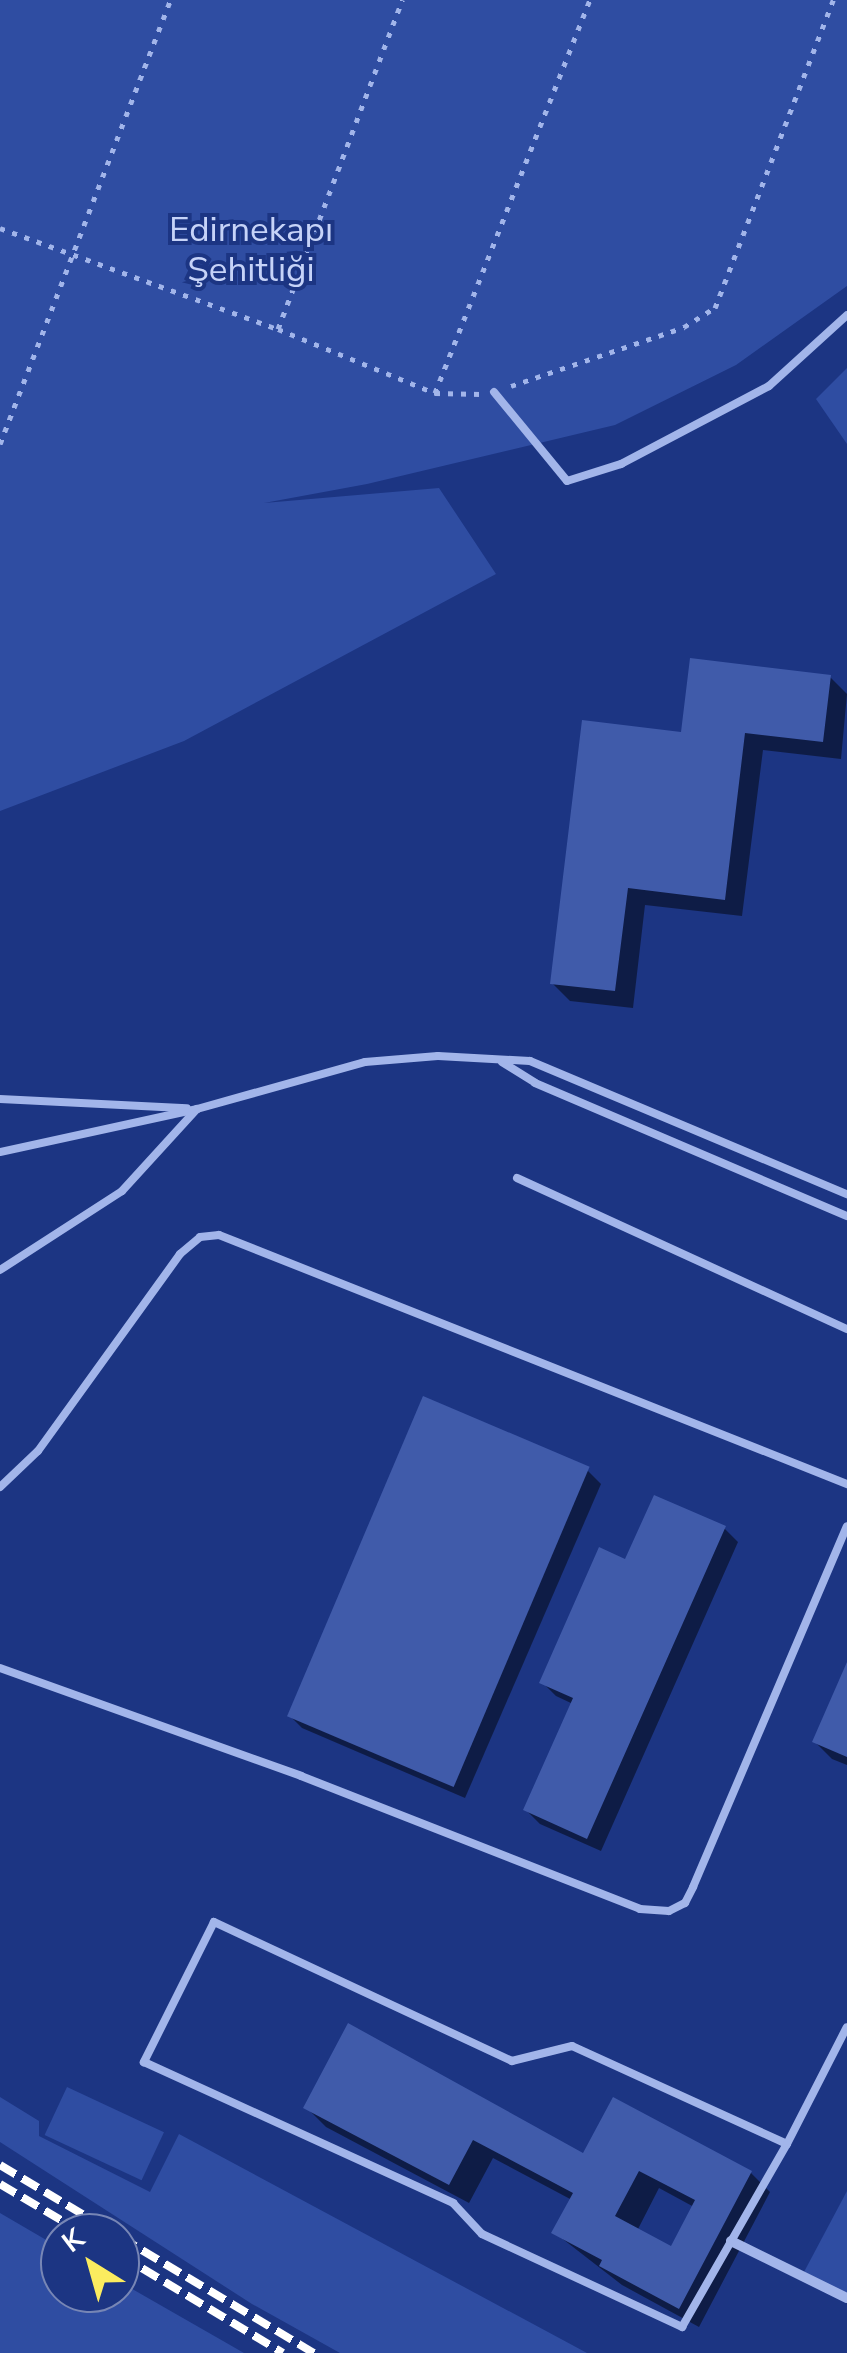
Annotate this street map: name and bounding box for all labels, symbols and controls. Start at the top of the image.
park label: Edirnekapı Şehitliği [169,209,333,291]
north arrow [40,2213,140,2313]
text: K [54,2220,92,2261]

